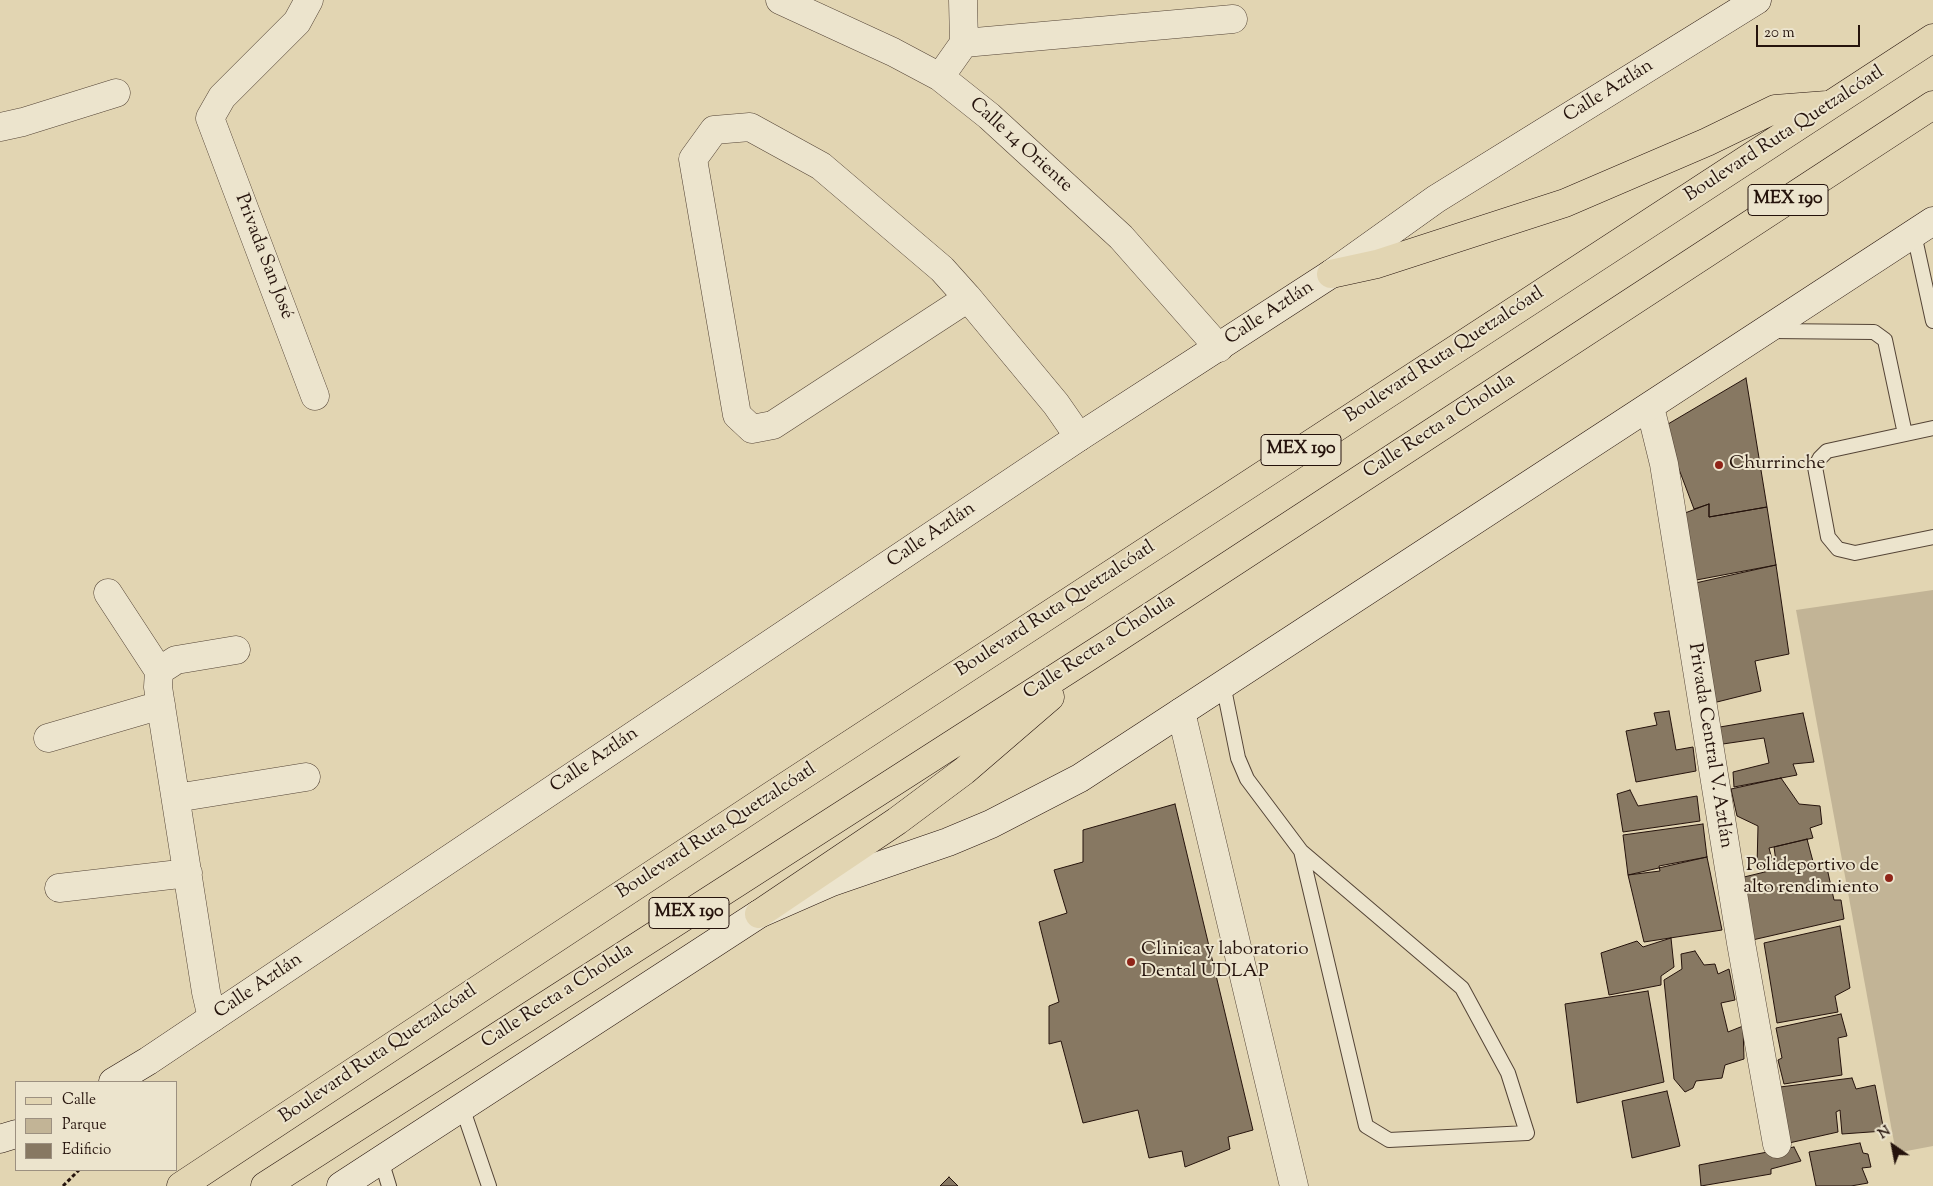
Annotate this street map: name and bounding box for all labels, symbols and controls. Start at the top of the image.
scale bar [1758,15,1862,47]
text: 20 m [1764,23,1795,44]
street label: Calle Aztlán [1560,55,1658,129]
street label: Boulevard Ruta Quetzalcóatl [1681,62,1889,208]
street label: Calle 14 Oriente [964,94,1076,198]
road number: MEX 190 [1748,184,1828,216]
street label: Privada San José [229,191,297,323]
street label: Calle Aztlán [1221,277,1319,351]
street label: Boulevard Ruta Quetzalcóatl [1341,283,1549,429]
street label: Calle Recta a Cholula [1360,369,1520,485]
road number: MEX 190 [1261,434,1341,466]
place label: Churrinche [1729,454,1825,476]
marker: Churrinche [1713,459,1725,471]
street label: Calle Aztlán [884,498,980,574]
street label: Boulevard Ruta Quetzalcóatl [952,537,1160,683]
street label: Calle Recta a Cholula [1020,590,1180,706]
street label: Privada Central V. Aztlán [1682,642,1736,850]
street label: Calle Aztlán [547,723,643,799]
street label: Boulevard Ruta Quetzalcóatl [613,759,821,905]
place label: Polideportivo de alto rendimiento [1743,856,1879,900]
marker: Polideportivo de alto rendimiento [1883,872,1895,884]
road number: MEX 190 [649,898,729,928]
street label: Calle Recta a Cholula [478,939,638,1055]
place label: Clinica y laboratorio Dental UDLAP [1141,940,1309,984]
street label: Calle Aztlán [211,949,307,1025]
marker: Clinica y laboratorio Dental UDLAP [1125,956,1137,968]
street label: Boulevard Ruta Quetzalcóatl [276,980,482,1130]
legend [15,1081,178,1171]
text: Calle [62,1090,96,1111]
text: Parque [62,1115,106,1136]
north arrow [1868,1121,1918,1171]
text: N [1875,1122,1895,1145]
text: Edificio [62,1140,111,1161]

